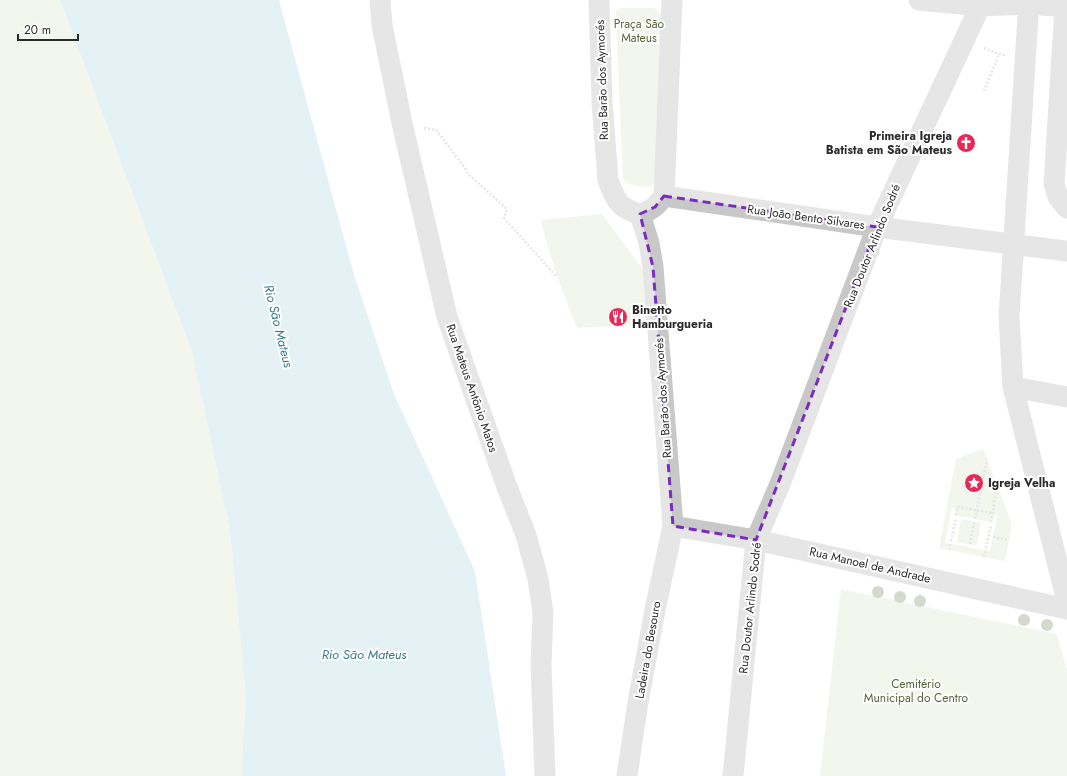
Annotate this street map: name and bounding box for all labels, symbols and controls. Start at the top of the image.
park label: Praça São Mateus [614,15,665,47]
scale bar [18,16,78,42]
street label: Rua Barão dos Aymorés [591,19,613,140]
text: 20 m [24,21,51,39]
place label: Primeira Igreja Batista em São Mateus [826,127,953,159]
church icon: Primeira Igreja Batista em São Mateus [955,132,977,154]
street label: Rua Doutor Arlindo Sodré [839,181,905,311]
street label: Rua João Bento Silvares [746,200,866,234]
water label: Rio São Mateus [259,283,298,370]
place label: Binetto Hamburgueria [632,301,713,333]
restaurant icon: Binetto Hamburgueria [607,306,629,328]
street label: Rua Mateus Antônio Matos [442,321,502,455]
street label: Rua Barão dos Aymorés [650,337,676,459]
place icon: Igreja Velha [963,472,985,494]
place label: Igreja Velha [988,474,1055,492]
street label: Rua Doutor Arlindo Sodré [734,541,766,675]
street label: Rua Manoel de Andrade [808,542,932,588]
street label: Ladeira do Besouro [631,599,666,700]
water label: Rio São Mateus [322,645,407,664]
park label: Cemitério Municipal do Centro [864,675,969,707]

